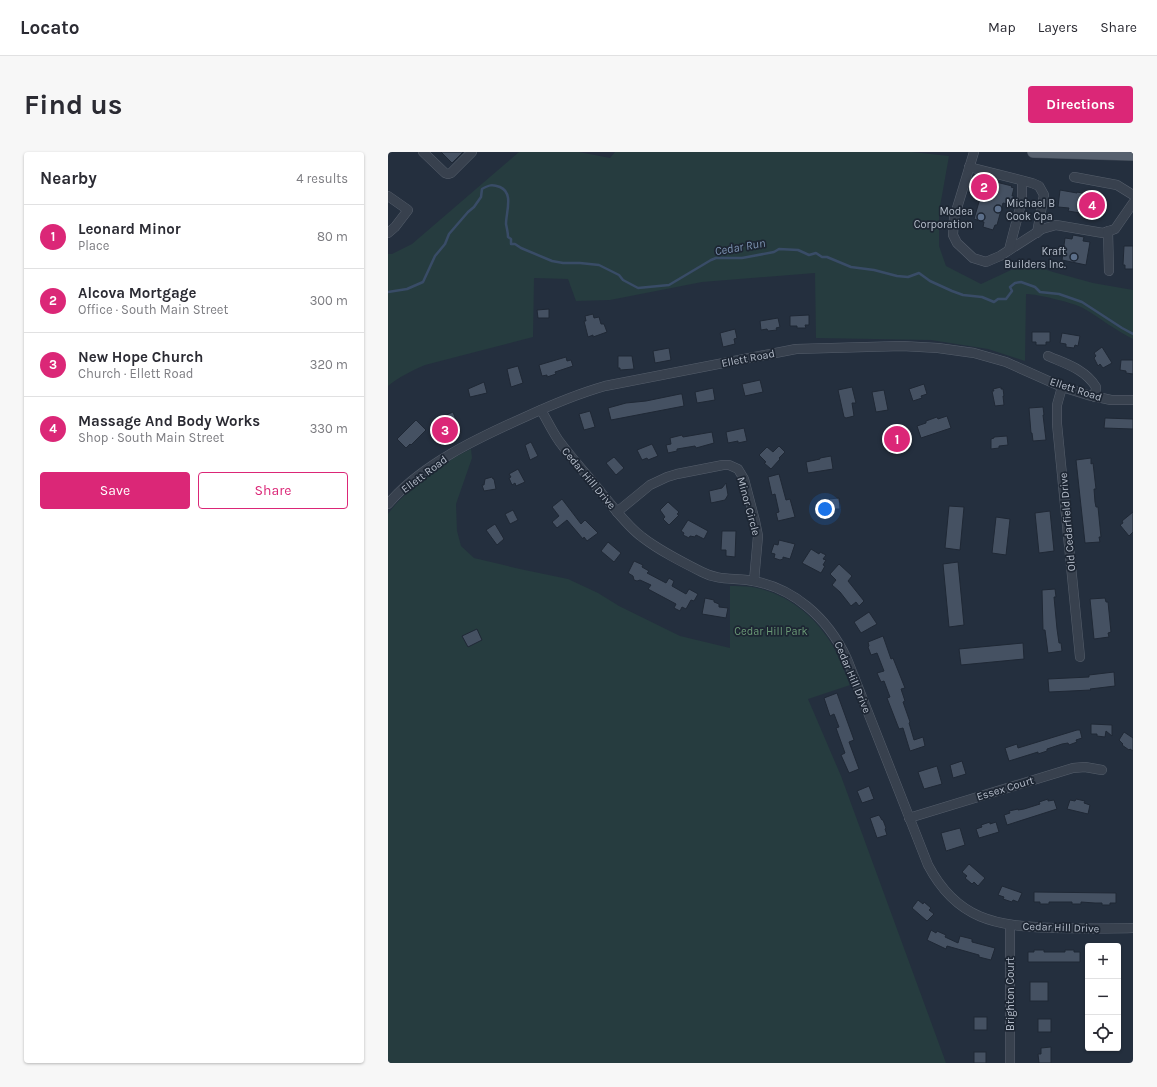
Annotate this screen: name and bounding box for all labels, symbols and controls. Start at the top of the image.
text: Locato [20,17,80,39]
text: Map [988,19,1016,36]
text: Layers [1038,19,1078,36]
text: Share [1100,19,1137,36]
button: Directions [1028,86,1133,123]
text: Find us [24,88,123,121]
text: Nearby [40,168,97,188]
text: 4 results [296,171,348,186]
pin: 2 [971,172,997,202]
pin: 4 [1079,190,1105,220]
place label: Michael B Cook Cpa [1006,197,1055,223]
marker: Michael B Cook Cpa [993,204,1003,214]
place label: Modea Corporation [914,205,973,231]
marker: Modea Corporation [976,212,986,222]
text: Leonard Minor [78,220,181,238]
text: 1 [51,229,55,244]
text: 80 m [317,229,348,244]
water label: Cedar Run [714,236,766,258]
text: Place [78,238,109,253]
place label: Kraft Builders Inc. [1004,245,1066,271]
marker: Kraft Builders Inc. [1069,252,1079,262]
text: Alcova Mortgage [78,284,196,302]
text: 2 [49,293,57,308]
text: 300 m [310,293,348,308]
text: Office · South Main Street [78,302,228,317]
street label: Ellett Road [720,347,776,370]
text: New Hope Church [78,348,203,366]
text: 3 [49,357,57,372]
text: 320 m [310,357,348,372]
text: Church · Ellett Road [78,366,194,381]
street label: Ellett Road [1048,375,1104,404]
text: Massage And Body Works [78,412,260,430]
pin: 3 [432,415,458,445]
text: 4 [49,421,57,436]
text: 330 m [310,421,348,436]
pin: 1 [884,424,910,454]
text: Shop · South Main Street [78,430,224,445]
street label: Cedar Hill Drive [559,445,618,512]
street label: Ellett Road [399,453,450,496]
button: Save [40,472,190,509]
button: Share [198,472,348,509]
street label: Old Cedarfield Drive [1057,472,1078,572]
street label: Minor Circle [734,475,763,537]
your location [815,499,835,519]
park label: Cedar Hill Park [734,625,808,638]
street label: Cedar Hill Drive [832,639,874,715]
street label: Essex Court [975,774,1035,803]
street label: Cedar Hill Drive [1022,920,1100,935]
map controls [1085,943,1121,1051]
button: + [1085,943,1121,979]
street label: Brighton Court [1004,957,1017,1031]
button: − [1085,979,1121,1015]
button: locate [1085,1015,1121,1051]

